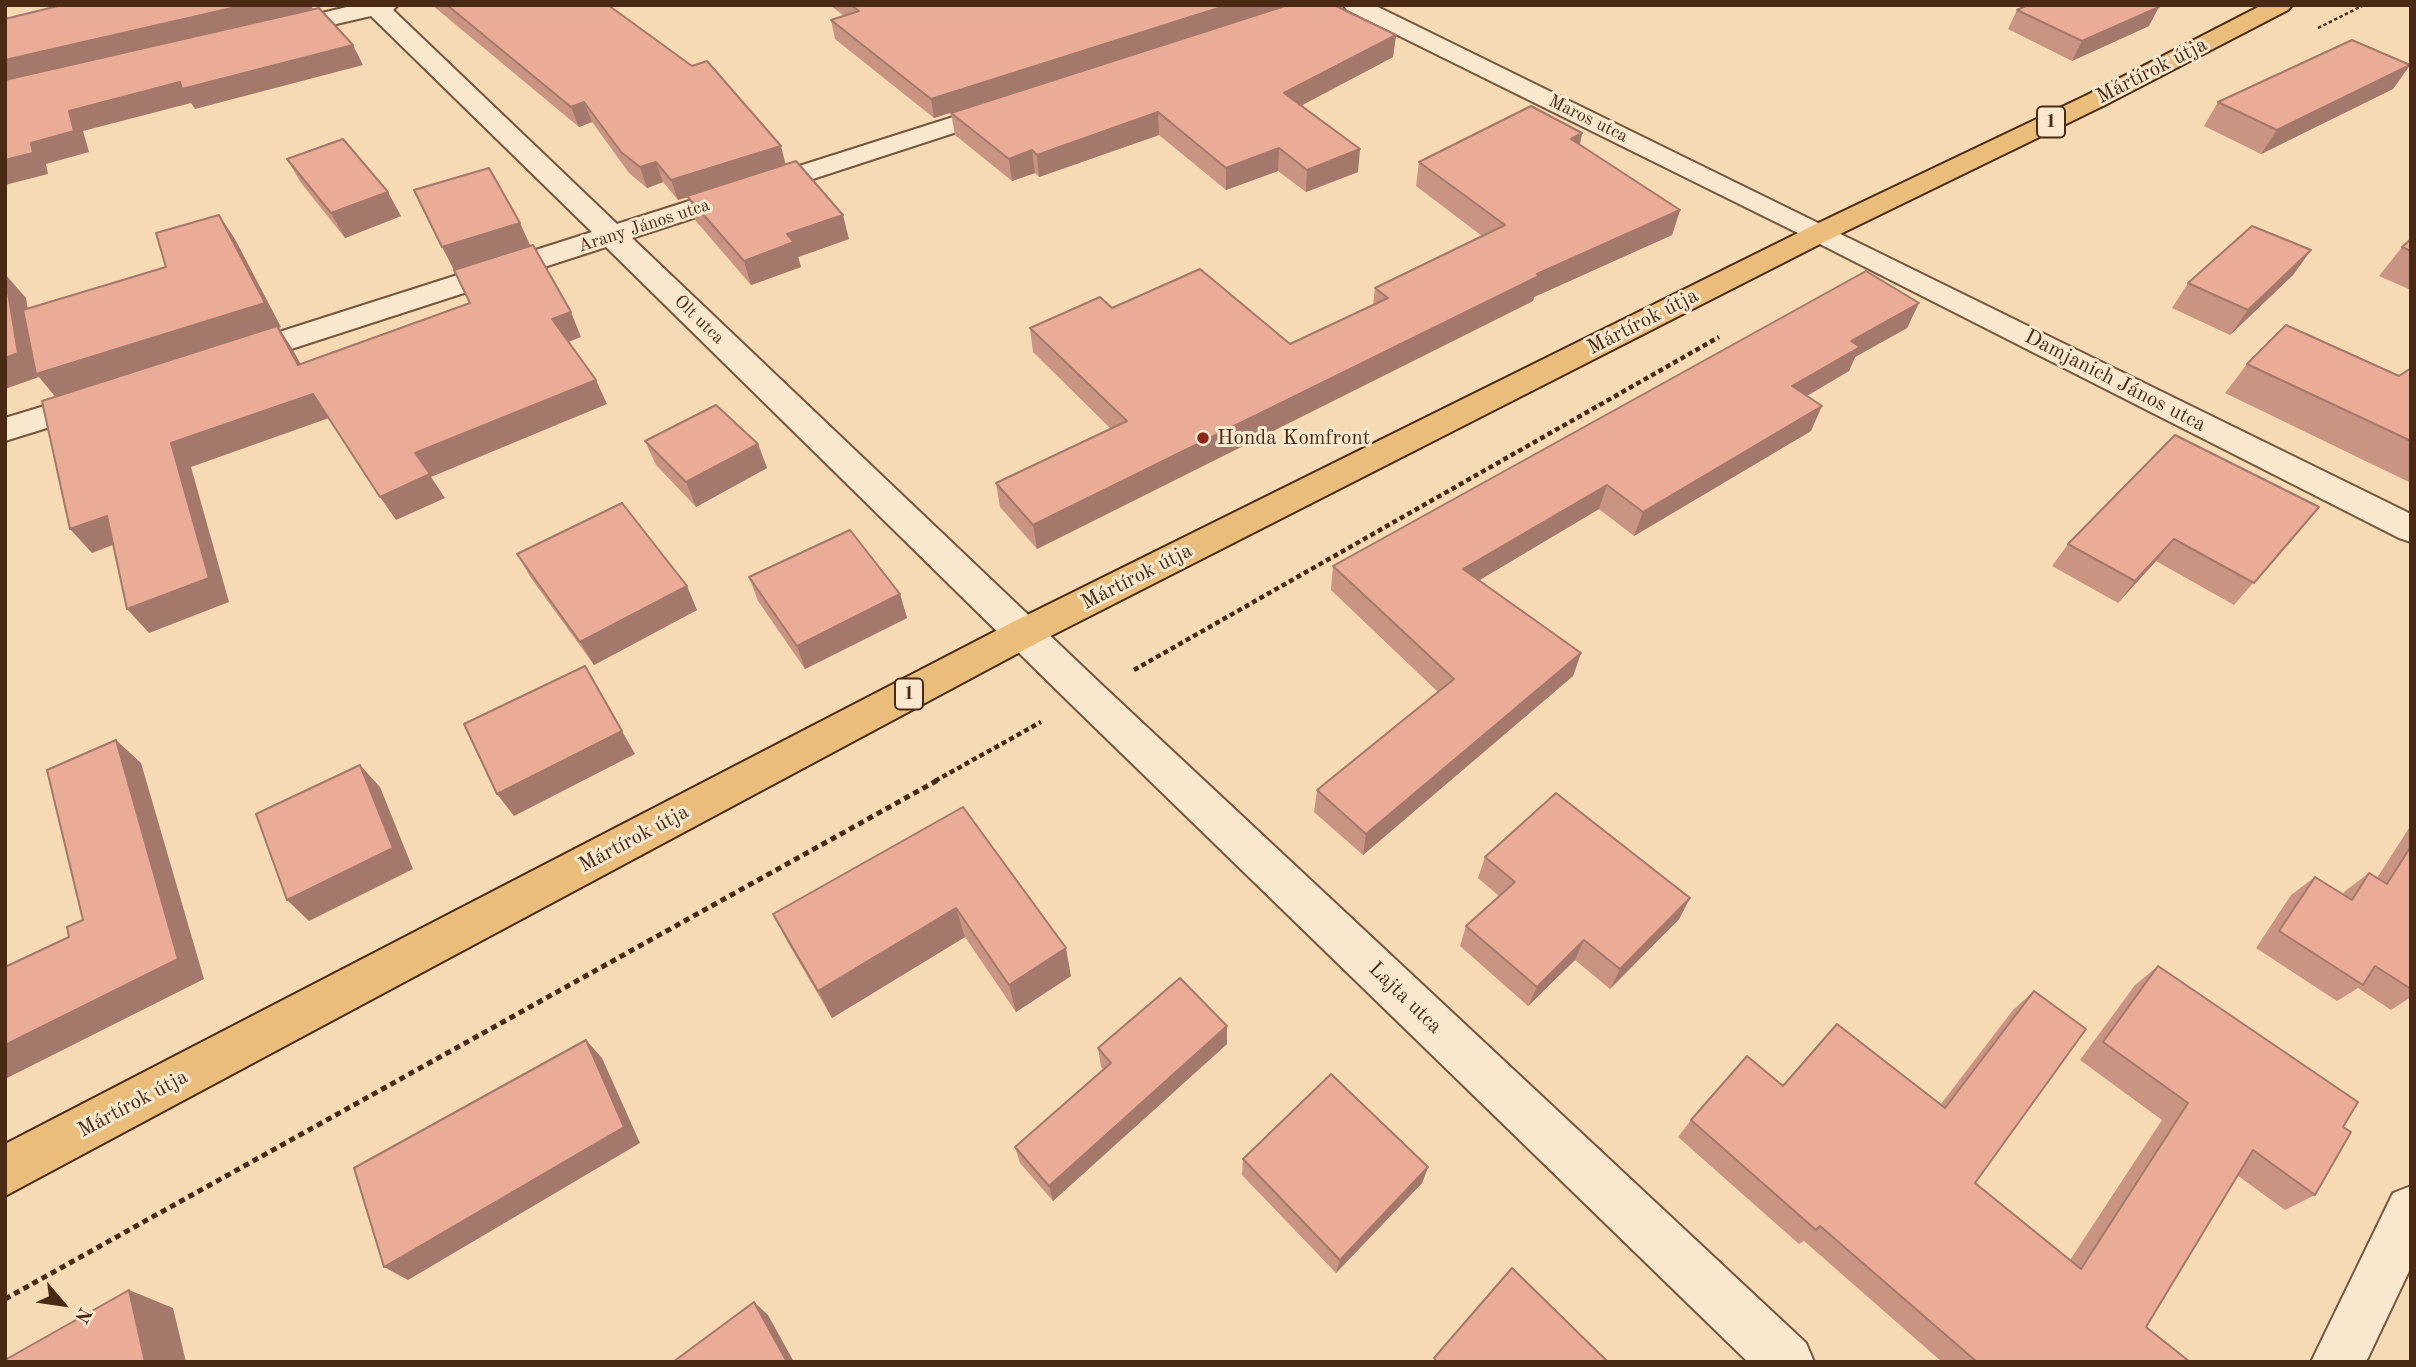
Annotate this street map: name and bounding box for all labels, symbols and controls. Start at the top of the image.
street label: Mártírok útja [2092,32,2212,110]
street label: Maros utca [1545,90,1631,148]
road number: 1 [2037,106,2065,138]
street label: Arany János utca [575,195,713,257]
street label: Mártírok útja [1583,283,1703,361]
street label: Olt utca [669,291,729,349]
street label: Damjanich János utca [2020,324,2210,438]
place label: Honda Komfront [1217,425,1370,451]
marker: Honda Komfront [1195,430,1211,446]
street label: Mártírok útja [1077,538,1197,616]
road number: 1 [895,678,923,709]
street label: Mártírok útja [575,799,693,879]
street label: Lajta utca [1363,957,1447,1039]
street label: Mártírok útja [74,1064,192,1144]
north arrow [28,1269,98,1339]
text: N [70,1303,94,1325]

